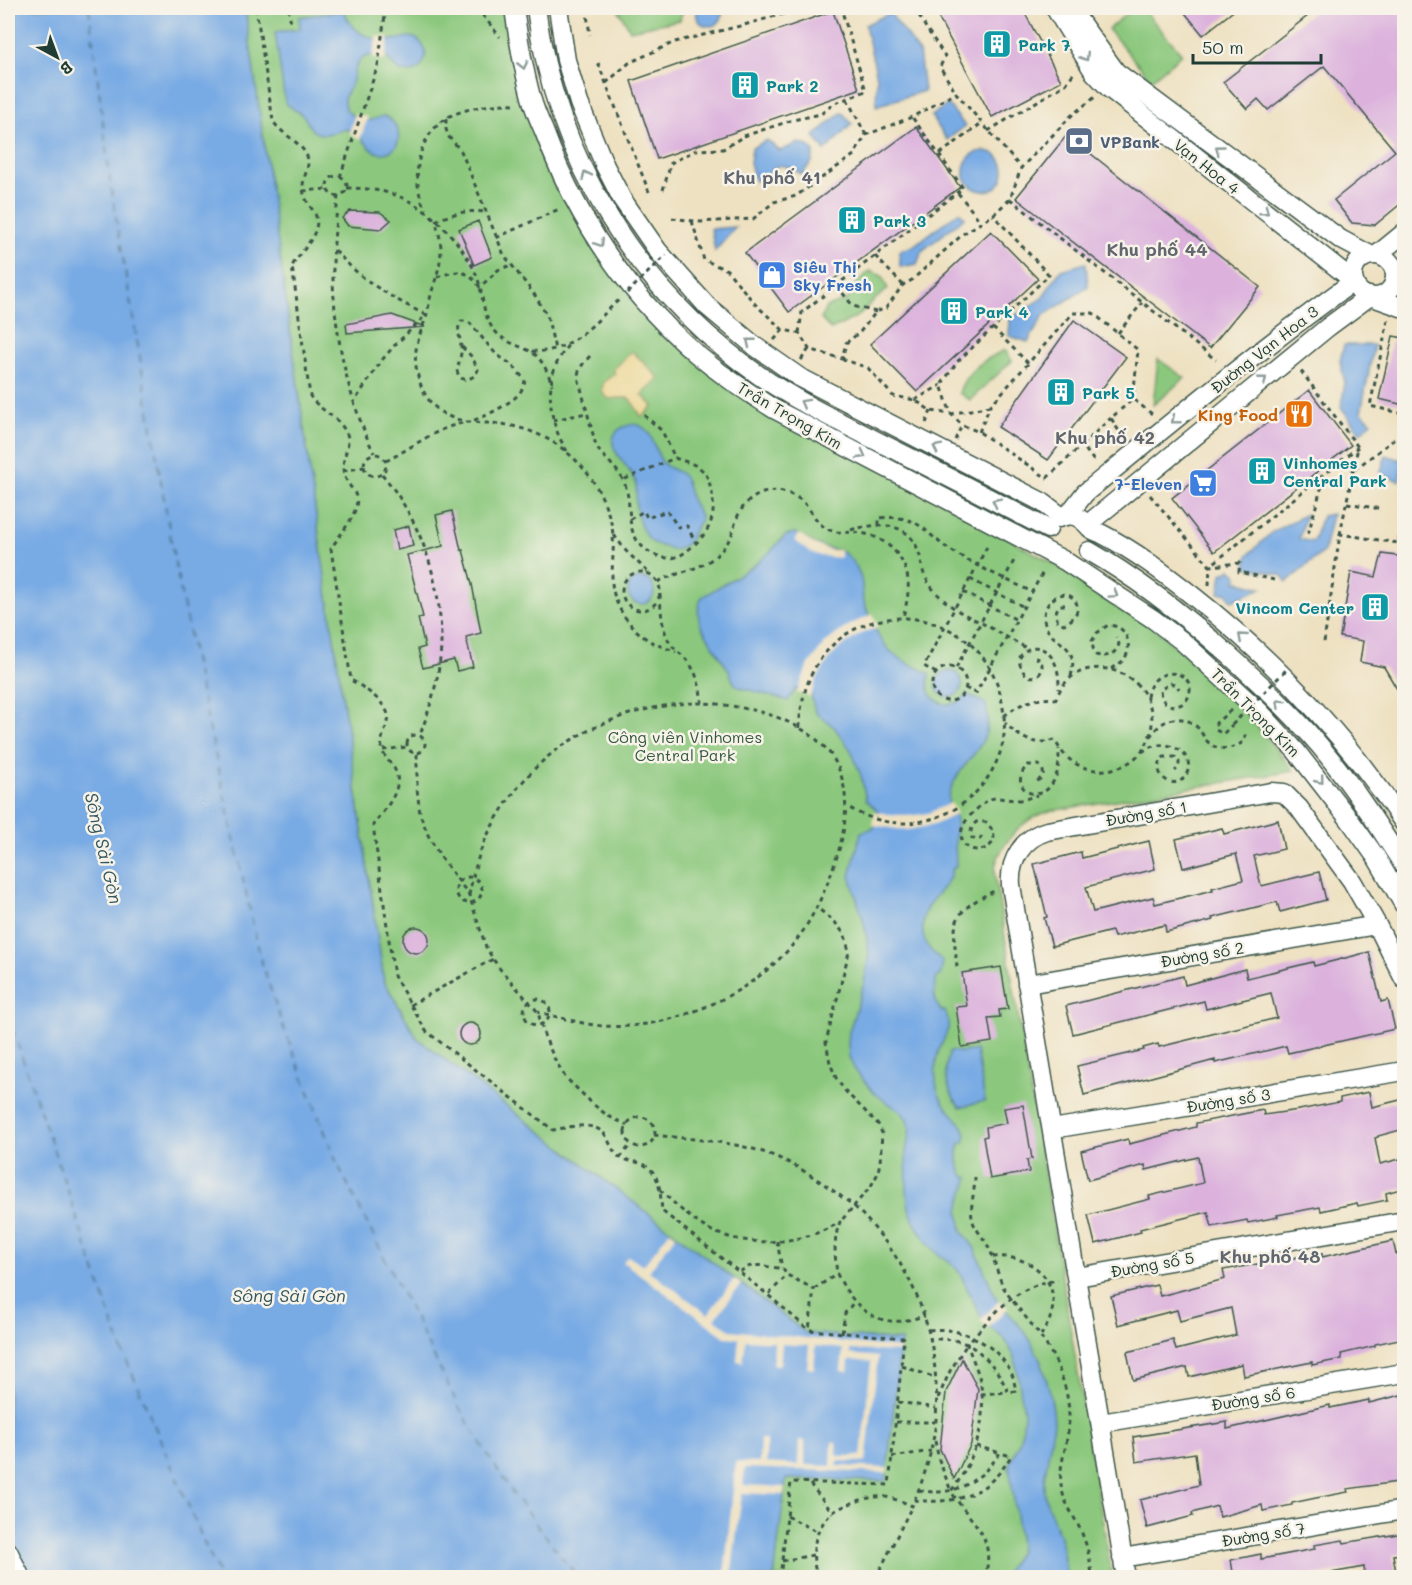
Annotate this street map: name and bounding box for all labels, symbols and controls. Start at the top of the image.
north arrow [27,27,87,87]
scale bar [1193,27,1320,65]
building icon: Park 7 [981,28,1013,60]
place label: Park 7 [1018,34,1070,55]
text: 50 m [1202,35,1244,59]
one-way arrow [1078,51,1089,62]
text: B [56,57,78,80]
one-way arrow [516,60,529,70]
building icon: Park 2 [729,69,761,101]
place label: Park 2 [766,75,818,96]
bank icon: VPBank [1063,125,1095,157]
place label: VPBank [1100,131,1160,152]
street label: Vạn Hoa 4 [1170,134,1245,199]
one-way arrow [1214,146,1225,157]
district label: Khu phố 41 [723,165,821,189]
one-way arrow [582,171,593,181]
one-way arrow [1258,203,1269,214]
building icon: Park 3 [836,204,868,236]
place label: Park 3 [873,210,926,231]
one-way arrow [593,236,604,247]
district label: Khu phố 44 [1106,237,1208,261]
place label: Siêu Thị Sky Fresh [793,256,872,295]
shop icon: Siêu Thị Sky Fresh [756,259,788,291]
building icon: Park 4 [938,295,970,327]
street label: Đường Vạn Hoa 3 [1206,300,1322,398]
place label: Park 4 [975,301,1029,322]
one-way arrow [746,338,757,349]
street label: Trần Trọng Kim [734,376,846,454]
building icon: Park 5 [1045,376,1077,408]
one-way arrow [1256,376,1267,387]
place label: Park 5 [1082,382,1135,403]
restaurant icon: King Food [1283,398,1315,430]
one-way arrow [800,399,811,410]
place label: King Food [1198,404,1278,425]
one-way arrow [1171,412,1182,423]
district label: Khu phố 42 [1055,425,1155,449]
one-way arrow [933,444,944,455]
one-way arrow [856,448,866,459]
place label: Vinhomes Central Park [1283,452,1387,491]
building icon: Vinhomes Central Park [1246,455,1278,487]
supermarket icon: 7-Eleven [1187,467,1219,499]
place label: 7-Eleven [1115,473,1182,494]
one-way arrow [992,498,1003,509]
one-way arrow [1108,586,1118,598]
building icon: Vincom Center [1359,591,1391,623]
place label: Vincom Center [1236,597,1354,618]
one-way arrow [1238,633,1249,644]
street label: Trần Trọng Kim [1207,663,1305,761]
one-way arrow [1276,699,1287,710]
park label: Công viên Vinhomes Central Park [608,726,762,765]
one-way arrow [1313,773,1324,784]
water label: Sông Sài Gòn [80,790,128,906]
street label: Đường số 1 [1104,795,1188,831]
street label: Đường số 2 [1159,936,1245,972]
street label: Đường số 3 [1184,1083,1272,1117]
district label: Khu phố 48 [1220,1244,1320,1268]
street label: Đường số 5 [1108,1246,1196,1282]
water label: Sông Sài Gòn [232,1283,346,1307]
street label: Đường số 6 [1209,1381,1297,1415]
street label: Đường số 7 [1220,1517,1306,1551]

